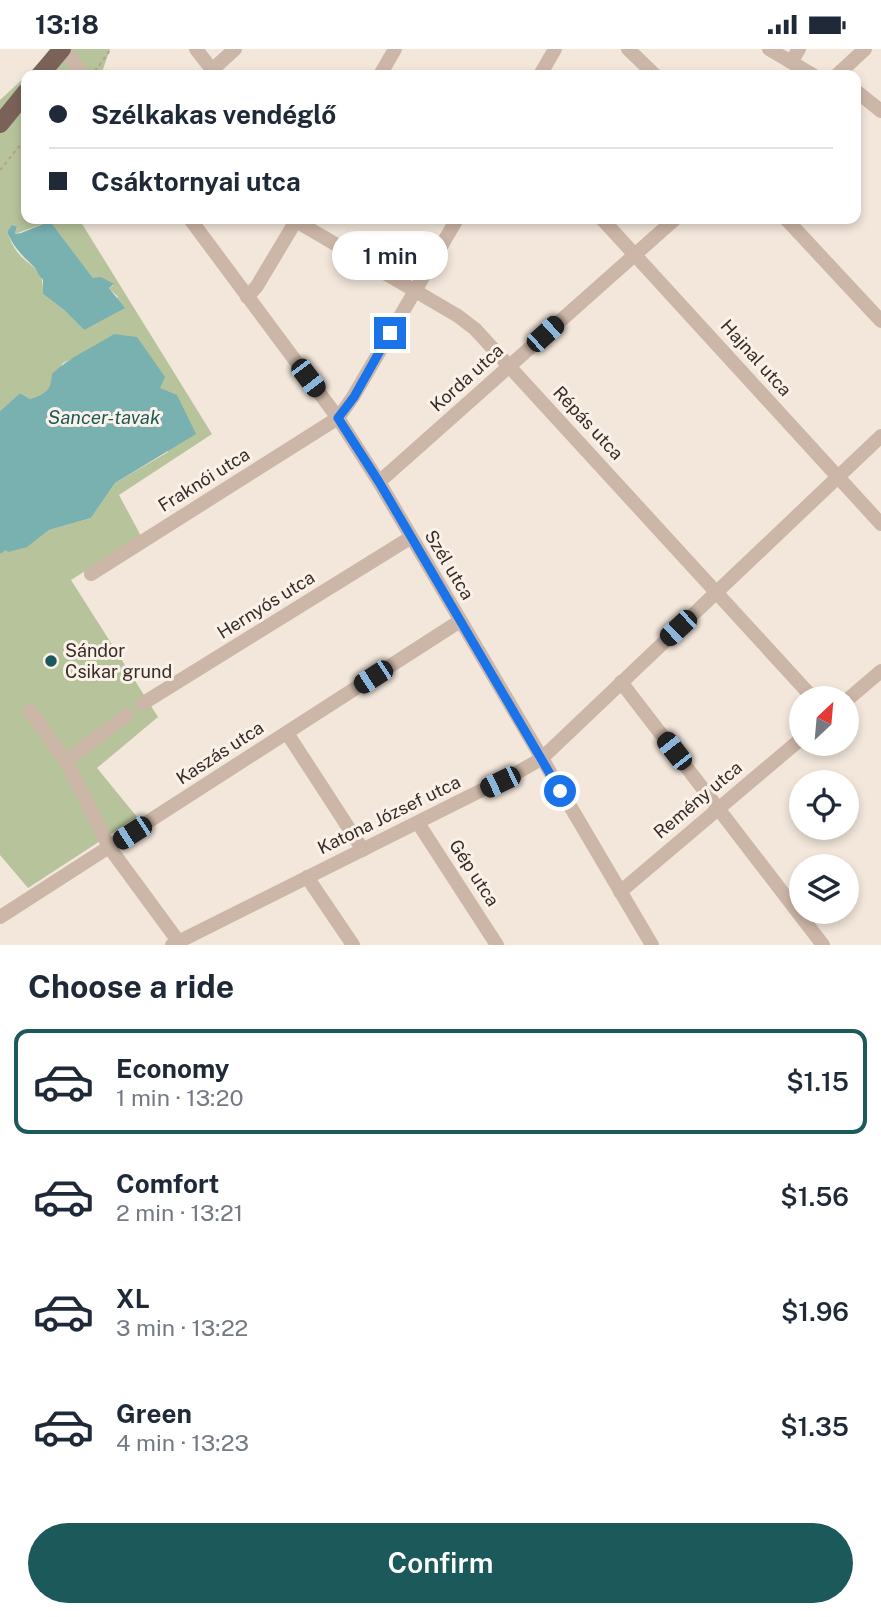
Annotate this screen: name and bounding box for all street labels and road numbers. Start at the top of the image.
street label: Hajnal utca [717,315,796,400]
street label: Korda utca [426,339,507,416]
street label: Répás utca [549,382,628,464]
street label: Fraknói utca [154,443,253,516]
street label: Szél utca [421,526,478,603]
street label: Hernyós utca [213,566,318,643]
street label: Kaszás utca [172,717,267,789]
street label: Remény utca [649,757,746,843]
street label: Katona József utca [314,771,464,858]
street label: Gép utca [445,835,504,910]

